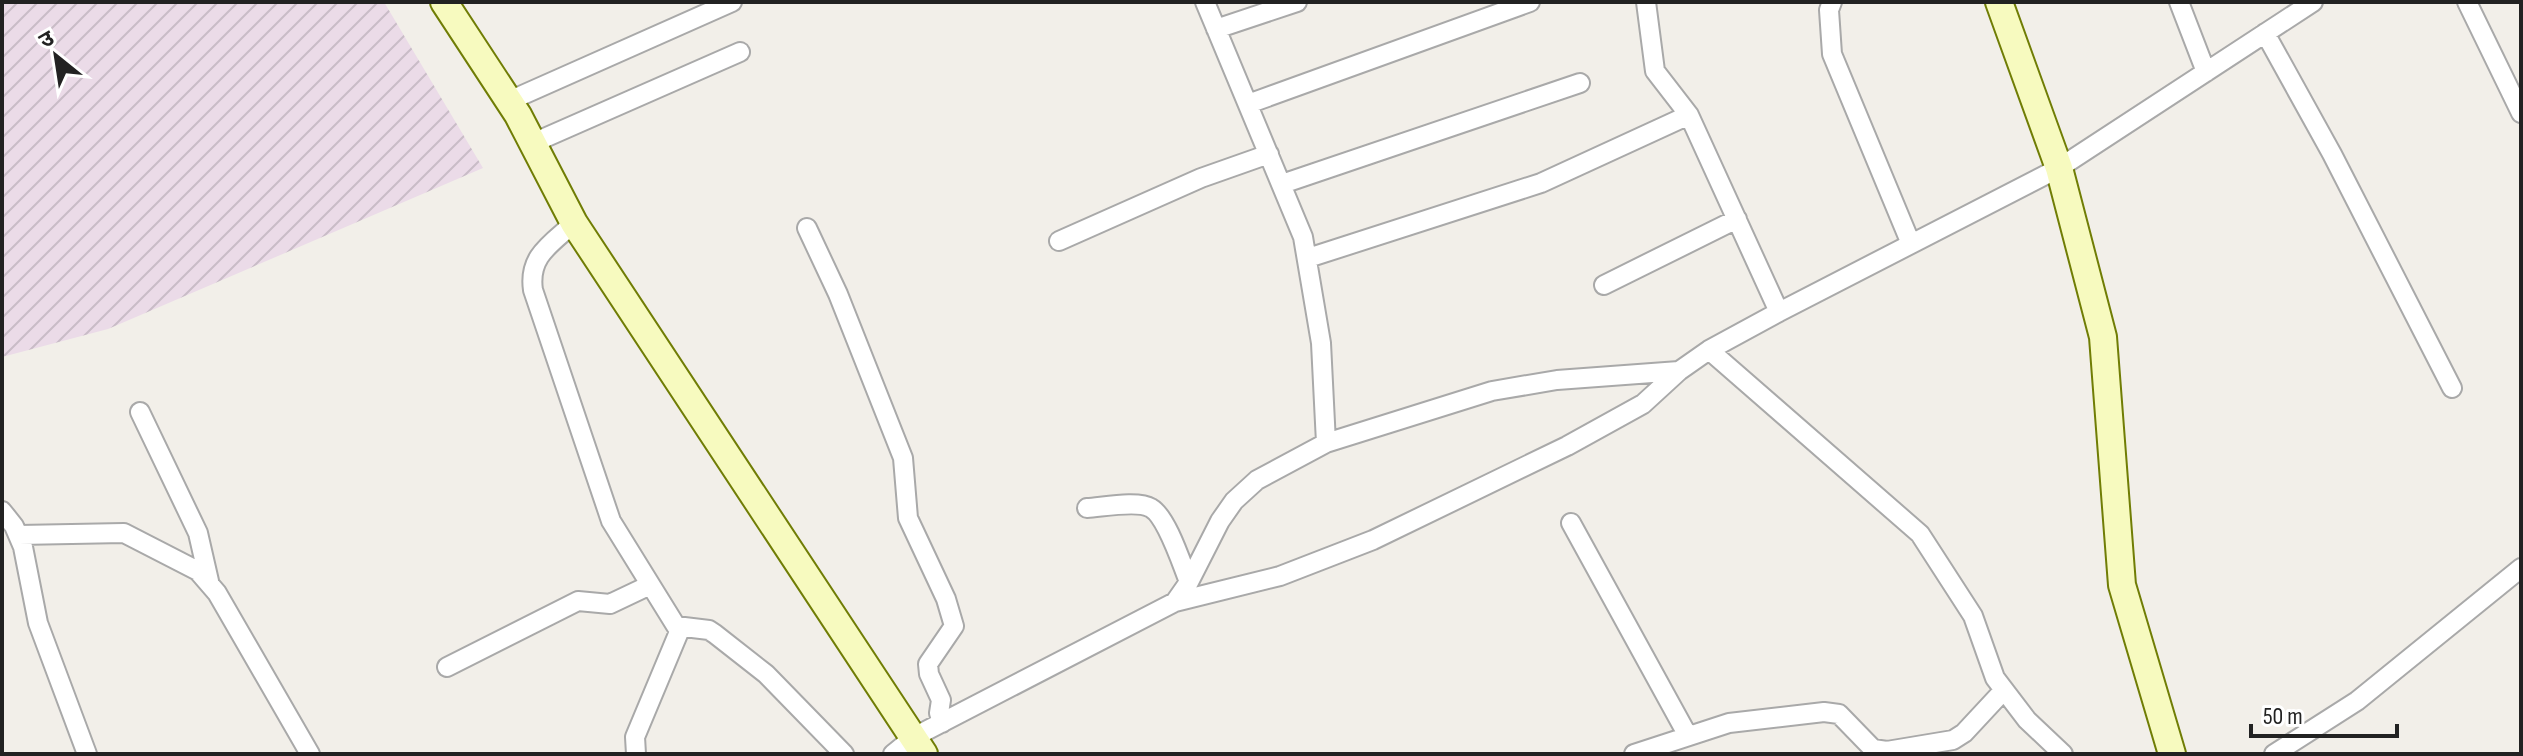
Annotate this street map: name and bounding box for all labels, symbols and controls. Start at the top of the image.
north arrow [16,16,96,96]
text: उ [34,25,60,55]
scale bar [2251,688,2397,738]
text: 50 m [2263,702,2303,731]

